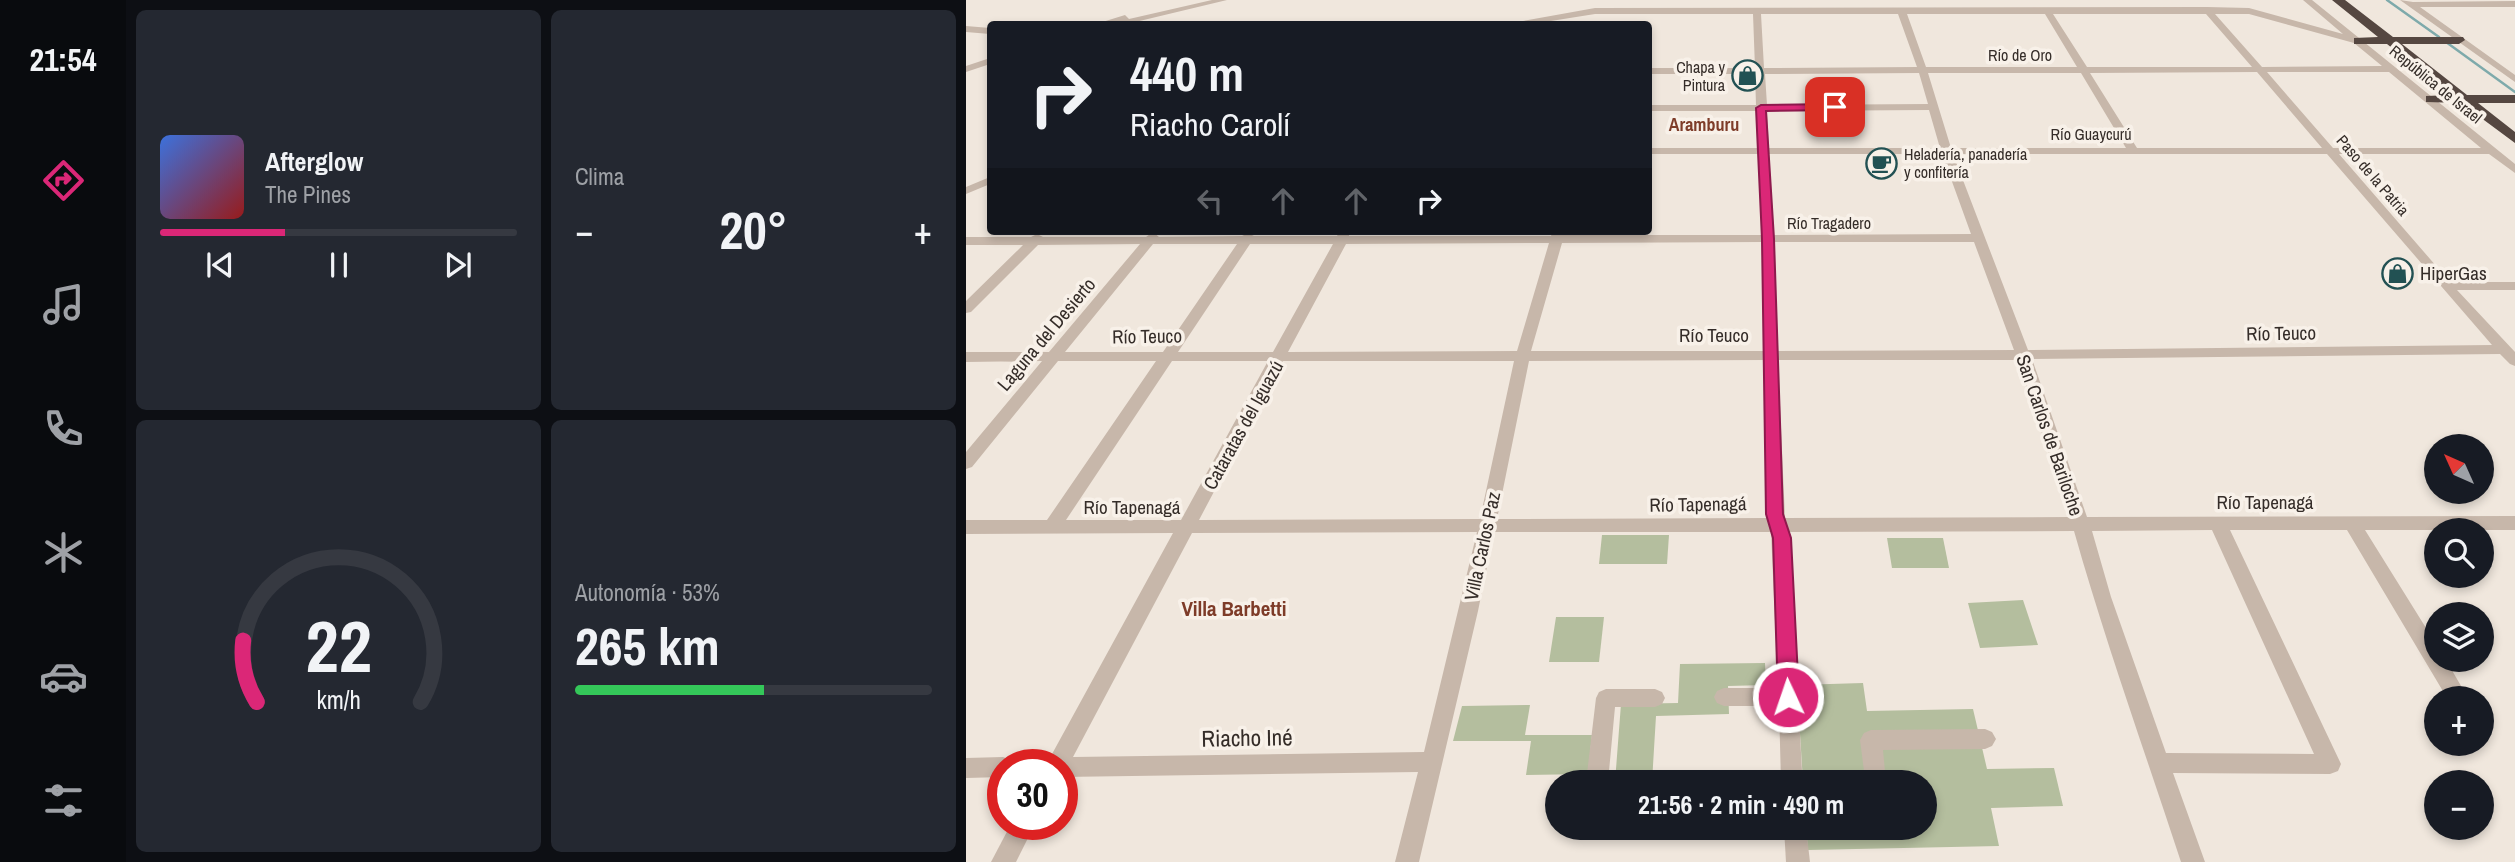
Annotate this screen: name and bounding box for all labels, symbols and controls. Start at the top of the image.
text: 21:54 [29,38,97,81]
text: 440 m [1130,40,1244,106]
street label: República de Israel [2385,40,2487,128]
street label: Río de Oro [1988,44,2052,66]
icon: right [1015,49,1106,140]
place label: Chapa y Pintura [1676,56,1726,96]
shop icon: Chapa y Pintura [1731,59,1765,93]
pin [1805,77,1865,137]
icon: arrive [1816,88,1854,126]
text: Riacho Carolí [1130,103,1290,146]
district label: Aramburu [1669,112,1739,137]
street label: Río Guaycurú [2051,123,2131,145]
street label: Paso de la Patria [2332,130,2415,221]
place label: Heladería, panadería y confitería [1904,143,2028,183]
text: Afterglow [265,144,363,179]
cafe icon: Heladería, panadería y confitería [1864,146,1898,180]
icon: directions [39,156,88,205]
text: Clima [575,161,624,192]
text: The Pines [265,179,351,210]
icon: left [1191,182,1229,220]
icon: ahead [1264,182,1302,220]
icon: ahead [1337,182,1375,220]
icon: right [1410,182,1448,220]
text: 20° [719,195,788,265]
text: − [575,205,593,256]
text: + [914,205,932,256]
street label: Río Tragadero [1787,212,1871,234]
icon: previous [201,246,239,284]
icon: pause [320,246,358,284]
icon: next [439,246,477,284]
shop icon: HiperGas [2380,256,2414,290]
place label: HiperGas [2420,260,2487,286]
street label: Laguna del Desierto [991,272,1101,396]
icon: music [39,280,88,329]
street label: Río Teuco [2246,319,2316,347]
street label: Río Teuco [1112,322,1182,350]
street label: Río Teuco [1679,322,1749,348]
street label: San Carlos de Bariloche [2010,351,2090,519]
street label: Cataratas del Iguazú [1197,356,1289,494]
icon: phone [39,404,88,453]
north arrow [2424,434,2494,504]
map controls [2424,434,2494,840]
street label: Villa Carlos Paz [1458,489,1506,603]
street label: Río Tapenagá [2216,489,2314,515]
street label: Río Tapenagá [1649,490,1747,518]
street label: Río Tapenagá [1083,494,1181,520]
button: search [2424,518,2494,588]
icon: climate [39,528,88,577]
text: Autonomía · 53% [575,577,720,608]
district label: Villa Barbetti [1182,594,1286,623]
text: 22 [305,597,372,695]
button: layers [2424,602,2494,672]
text: 265 km [575,611,720,681]
icon: car [39,652,88,701]
position arrow [1751,660,1825,734]
text: km/h [316,683,361,717]
button: + [2424,686,2494,756]
street label: Riacho Iné [1201,721,1293,754]
speed limit sign: 30 [987,749,1078,840]
button: − [2424,770,2494,840]
icon: filters [39,776,88,825]
text: 21:56 · 2 min · 490 m [1638,787,1844,822]

